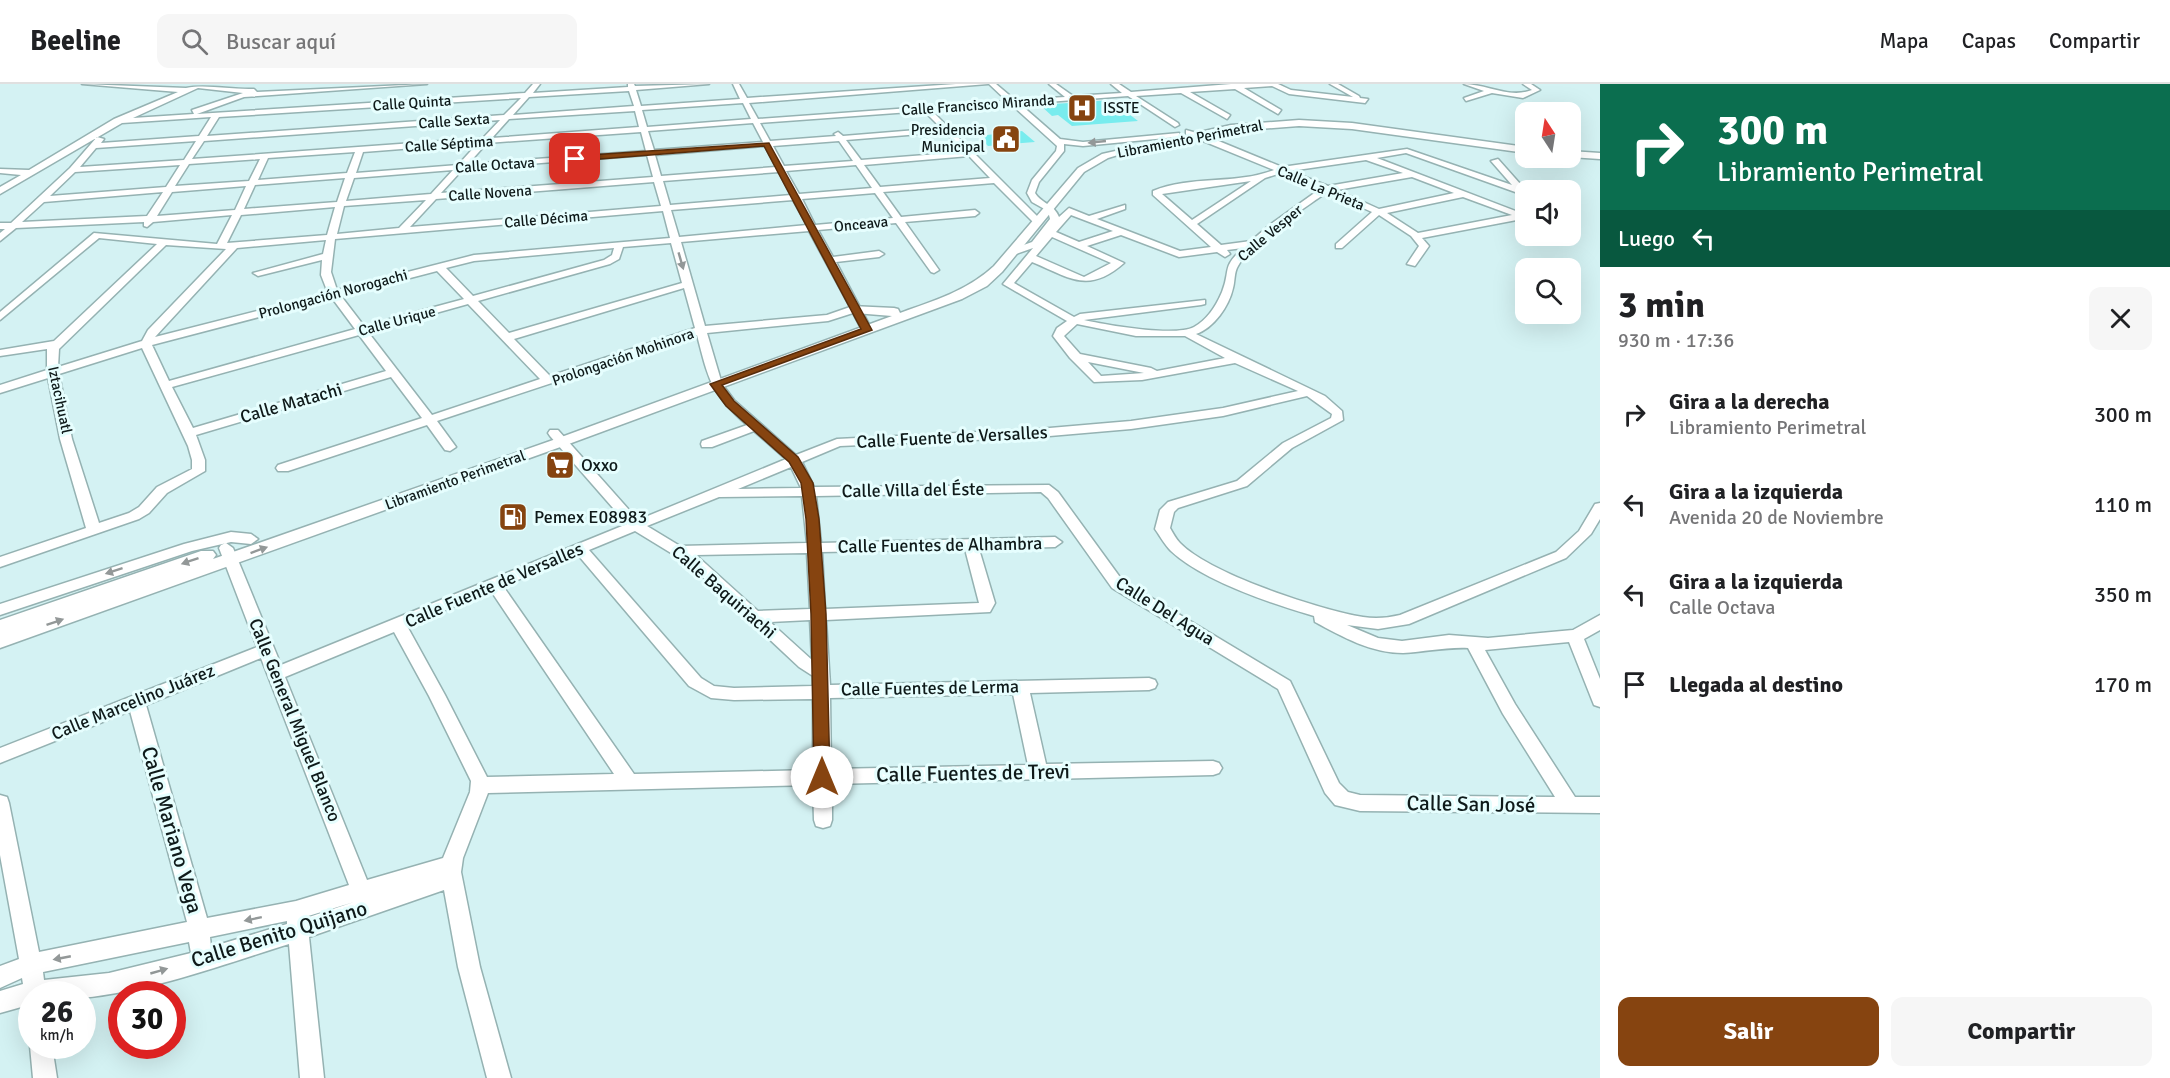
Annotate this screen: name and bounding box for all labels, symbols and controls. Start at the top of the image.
search box [157,14,577,68]
text: Beeline [30,24,121,58]
icon: search [178,25,211,58]
text: Buscar aquí [226,28,336,55]
text: Mapa [1879,28,1929,54]
text: Capas [1962,28,2016,54]
text: Compartir [2049,28,2140,54]
street label: Calle Quinta [372,91,452,115]
street label: Calle Francisco Miranda [901,91,1055,119]
hospital icon: ISSTE [1066,92,1098,124]
place label: ISSTE [1103,99,1140,117]
north arrow [1515,102,1581,168]
map controls [1515,102,1581,324]
text: 300 m [1717,105,1828,156]
icon: right [1618,108,1696,186]
street label: Calle Sexta [418,110,490,132]
street label: Libramiento Perimetral [1116,116,1264,162]
place label: Presidencia Municipal [911,121,985,156]
public building icon: Presidencia Municipal [990,123,1022,155]
street label: Calle Séptima [404,132,494,156]
pin [549,133,600,184]
one-way arrow [1088,138,1107,147]
icon: arrive [558,142,591,175]
street label: Calle Octava [455,153,535,177]
text: Libramiento Perimetral [1717,156,1984,189]
street label: Calle La Prieta [1275,162,1367,214]
button: sound [1515,180,1581,246]
street label: Calle Novena [448,181,532,205]
street label: Calle Vesper [1234,200,1306,265]
street label: Calle Décima [503,206,589,232]
street label: Onceava [833,212,889,236]
icon: left [1687,222,1720,255]
text: Luego [1618,225,1675,252]
one-way arrow [677,253,686,271]
button: search [1515,258,1581,324]
street label: Prolongación Norogachi [257,265,409,323]
text: 3 min [1618,283,1705,328]
button: close [2089,287,2152,350]
street label: Calle Urique [356,302,438,340]
street label: Prolongación Mohinora [550,324,696,390]
text: 930 m · 17:36 [1618,328,1734,353]
street label: Iztacihuatl [44,365,76,435]
street label: Calle Matachi [237,378,345,428]
text: Gira a la derecha [1669,388,1830,415]
icon: right [1618,398,1651,431]
text: 300 m [2094,401,2152,428]
text: Libramiento Perimetral [1669,415,1866,440]
street label: Calle Fuente de Versalles [856,421,1048,453]
street label: Libramiento Perimetral [382,446,528,514]
supermarket icon: Oxxo [544,449,576,481]
place label: Oxxo [581,454,618,476]
street label: Calle Villa del Éste [841,478,985,502]
text: Gira a la izquierda [1669,478,1843,505]
icon: left [1618,488,1651,521]
text: 110 m [2094,491,2152,518]
fuel station icon: Pemex E08983 [497,501,529,533]
text: Avenida 20 de Noviembre [1669,505,1884,530]
place label: Pemex E08983 [534,506,647,528]
street label: Calle Fuentes de Alhambra [838,532,1042,558]
street label: Calle Fuente de Versalles [402,537,586,633]
street label: Calle Baquiriachi [667,541,781,643]
one-way arrow [250,544,268,554]
one-way arrow [181,556,199,566]
one-way arrow [105,566,123,576]
text: Gira a la izquierda [1669,568,1843,595]
street label: Calle Del Agua [1112,572,1218,650]
icon: left [1618,578,1651,611]
text: 350 m [2094,581,2152,608]
text: Calle Octava [1669,595,1775,620]
street label: Calle General Miguel Blanco [244,615,346,825]
one-way arrow [46,616,64,626]
street label: Calle Marcelino Juárez [48,659,218,745]
icon: arrive [1618,668,1651,701]
text: Llegada al destino [1669,671,1843,698]
text: 170 m [2094,671,2152,698]
street label: Calle Fuentes de Lerma [841,675,1019,701]
street label: Calle Mariano Vega [136,744,208,916]
position arrow [790,745,854,809]
street label: Calle Fuentes de Trevi [876,758,1070,788]
street label: Calle San José [1406,790,1536,818]
street label: Calle Benito Quijano [188,895,370,973]
one-way arrow [243,915,262,924]
one-way arrow [52,954,71,963]
one-way arrow [151,966,169,975]
speed limit sign: 30 [108,981,186,1059]
text: 26 [41,994,73,1031]
button: Salir [1618,997,1879,1066]
button: Compartir [1891,997,2152,1066]
text: km/h [40,1026,74,1044]

